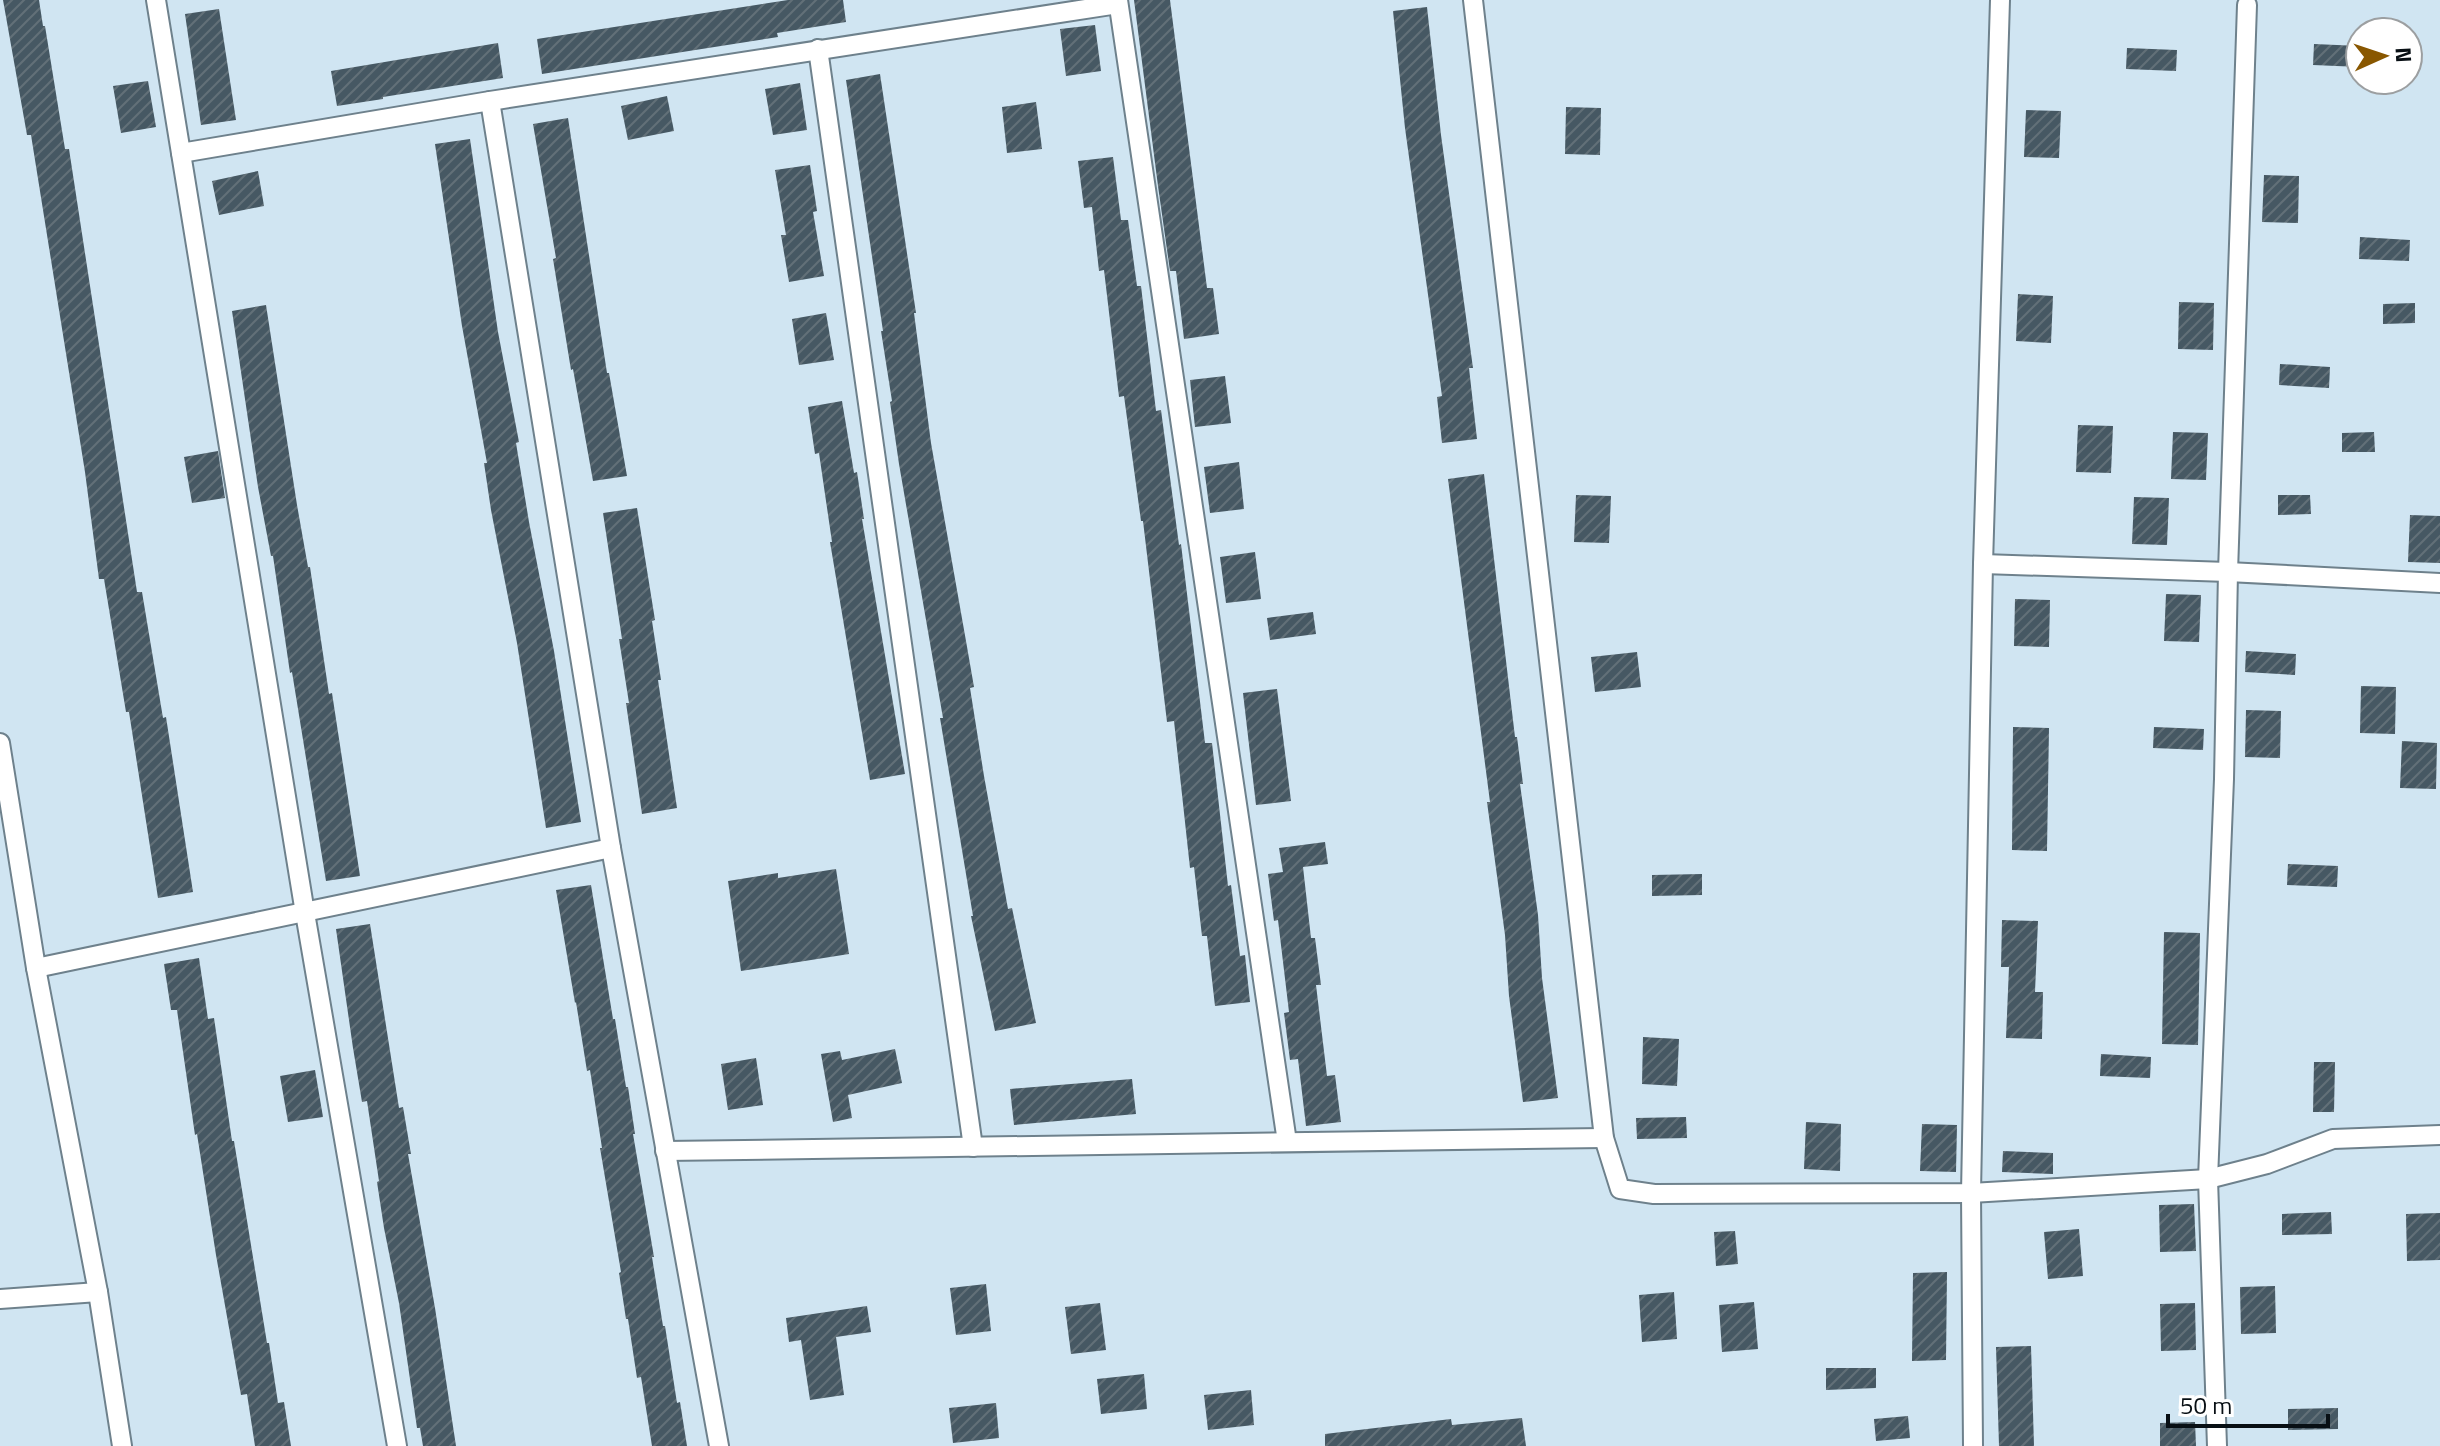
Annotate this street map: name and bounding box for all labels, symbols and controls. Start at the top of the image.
north arrow [2344,16,2424,96]
text: N [2387,46,2421,63]
scale bar [2168,1378,2328,1428]
text: 50 m [2180,1387,2232,1423]

